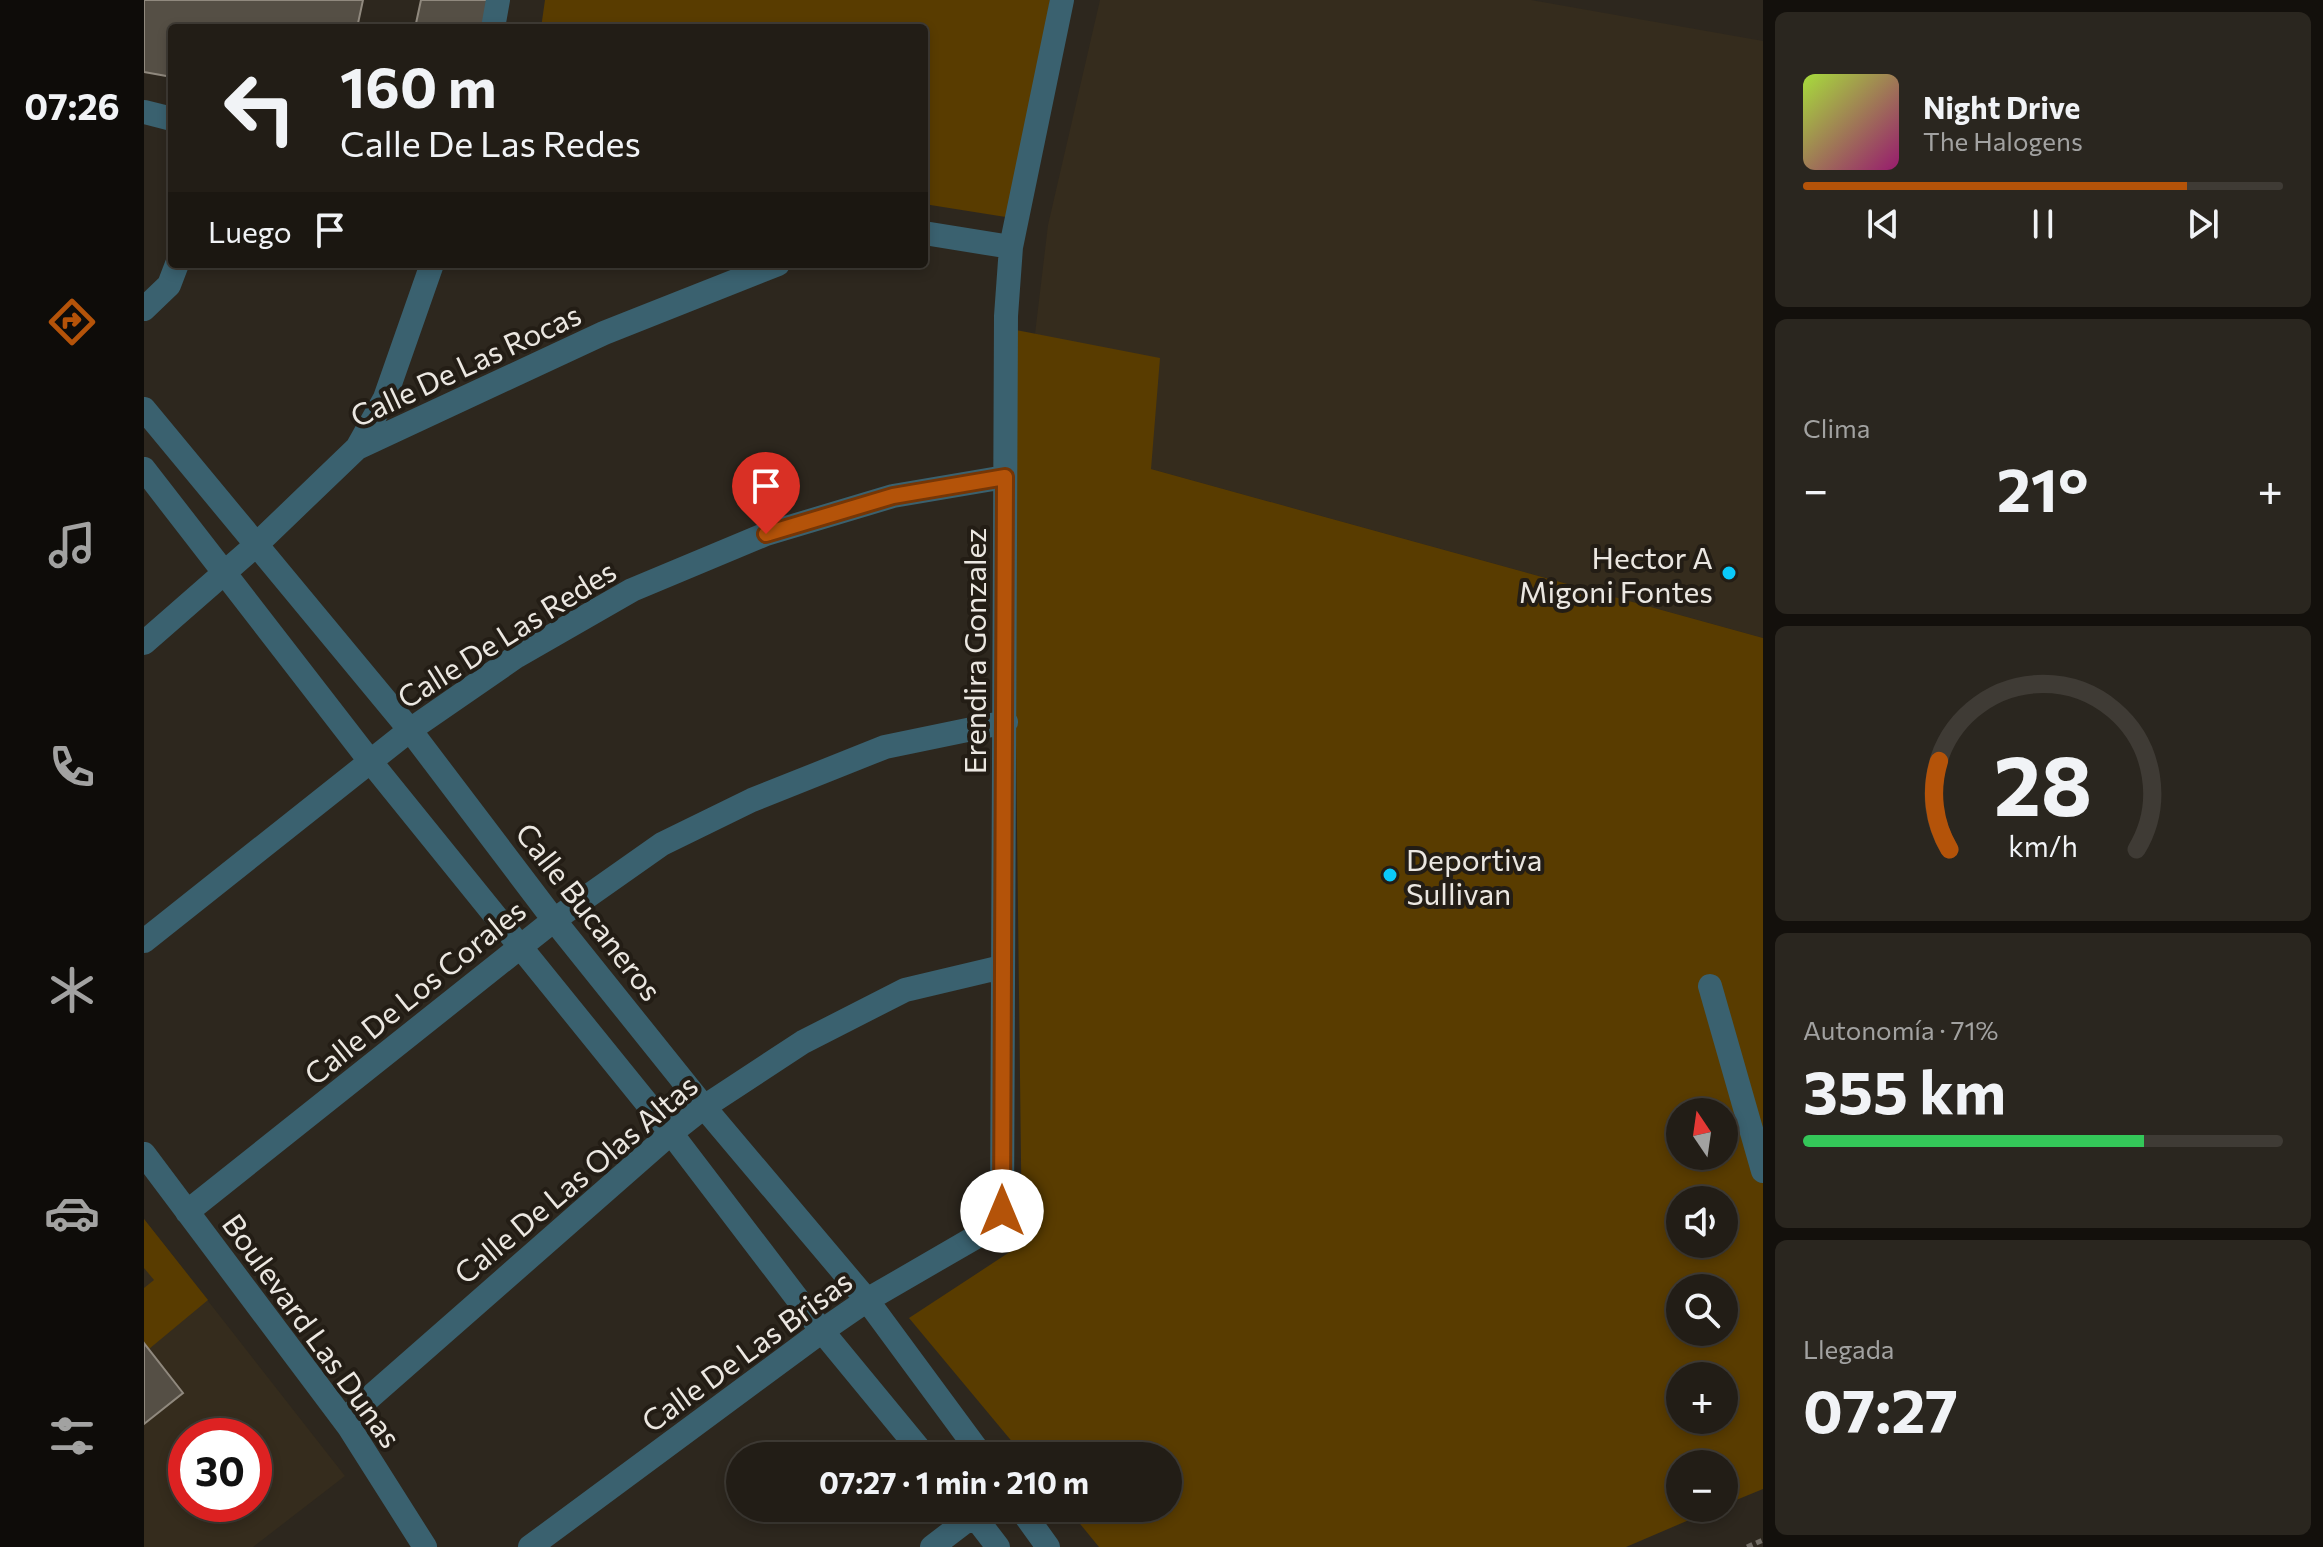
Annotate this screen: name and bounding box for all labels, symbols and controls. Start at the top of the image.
text: 160 m [340,51,497,120]
icon: left [208,56,312,160]
text: 07:26 [24,83,120,127]
text: Night Drive [1923,88,2080,125]
text: Calle De Las Redes [340,120,641,164]
text: The Halogens [1923,125,2083,156]
icon: previous [1861,202,1905,246]
icon: pause [2021,202,2065,246]
icon: next [2181,202,2225,246]
icon: arrive [308,208,352,252]
text: Luego [208,212,292,249]
icon: directions [44,294,100,350]
street label: Calle De Las Rocas [344,294,586,434]
text: Clima [1803,412,1870,443]
text: 21° [1997,451,2089,524]
pin [732,452,800,534]
text: − [1803,461,1828,515]
text: + [2257,461,2283,515]
icon: arrive [744,464,788,508]
icon: music [44,517,100,573]
street label: Erendira Gonzalez [955,528,992,774]
place label: Hector A Migoni Fontes [1519,538,1713,609]
street label: Calle De Las Redes [390,551,622,715]
marker: Hector A Migoni Fontes [1720,564,1738,582]
text: 28 [1994,730,2092,832]
icon: phone [44,739,100,795]
street label: Calle Bucaneros [509,815,671,1007]
text: km/h [2008,828,2078,863]
place label: Deportiva Sullivan [1406,840,1542,911]
marker: Deportiva Sullivan [1381,866,1399,884]
street label: Calle De Los Corales [296,890,532,1092]
icon: climate [44,962,100,1018]
text: Autonomía · 71% [1803,1014,1998,1045]
text: 355 km [1803,1053,2006,1126]
street label: Calle De Las Olas Altas [446,1065,704,1291]
north arrow [1666,1098,1738,1170]
map controls [1666,1098,1738,1522]
position arrow [960,1169,1044,1253]
icon: car [44,1185,100,1241]
button: sound [1666,1186,1738,1258]
street label: Boulevard Las Dunas [216,1206,410,1454]
street label: Calle De Las Brisas [634,1261,858,1439]
button: search [1666,1274,1738,1346]
text: Llegada [1803,1333,1894,1364]
button: + [1666,1362,1738,1434]
text: 07:27 [1803,1372,1958,1445]
icon: filters [44,1408,100,1464]
speed limit sign: 30 [168,1418,272,1522]
button: − [1666,1450,1738,1522]
text: 07:27 · 1 min · 210 m [819,1463,1089,1500]

